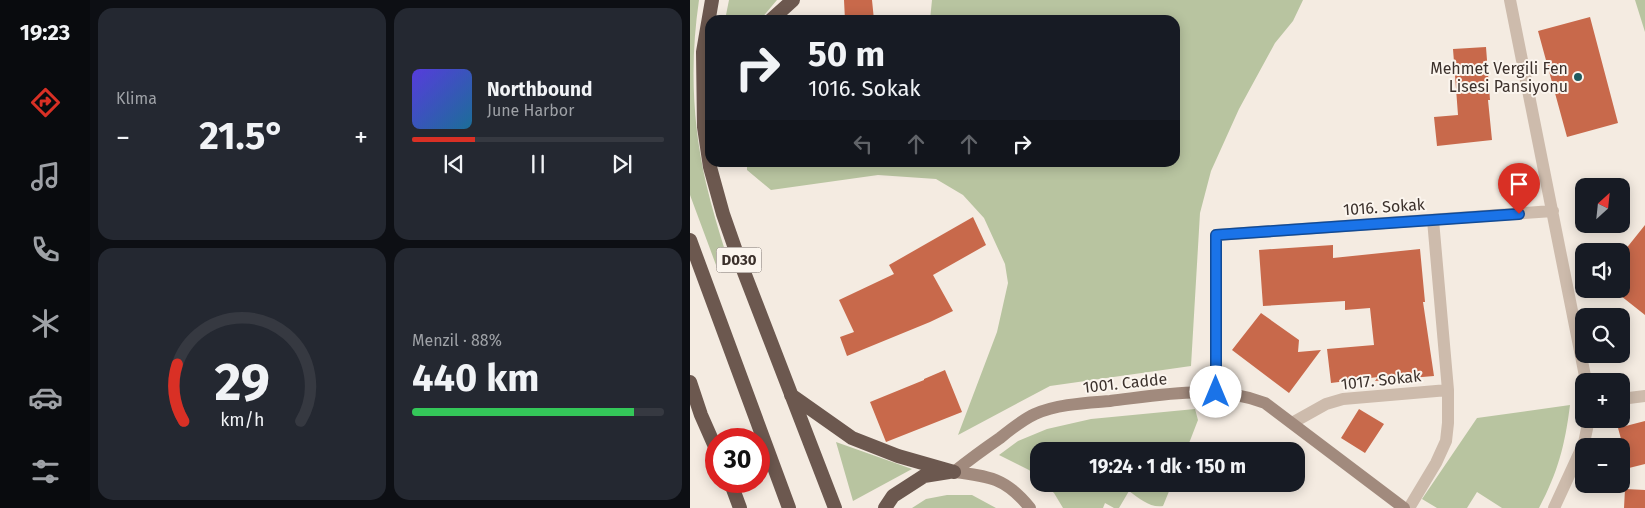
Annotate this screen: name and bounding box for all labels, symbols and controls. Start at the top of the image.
text: 19:23 [20,19,70,46]
text: 50 m [808,33,885,75]
icon: right [725,35,790,100]
place label: Mehmet Vergili Fen Lisesi Pansiyonu [1430,59,1568,96]
marker: Mehmet Vergili Fen Lisesi Pansiyonu [1572,71,1584,83]
text: 1016. Sokak [808,75,921,102]
text: Northbound [487,78,592,101]
icon: directions [28,85,63,120]
text: Klima [116,89,157,108]
text: June Harbor [487,101,574,120]
text: 21.5° [199,113,285,159]
text: − [116,121,130,154]
text: + [354,121,368,154]
icon: left [849,130,877,158]
icon: ahead [902,130,930,158]
icon: ahead [955,130,983,158]
icon: right [1008,130,1036,158]
icon: previous [440,150,468,178]
icon: pause [524,150,552,178]
icon: next [608,150,636,178]
icon: music [28,159,63,194]
pin [1498,163,1540,214]
icon: arrive [1505,170,1533,198]
north arrow [1575,178,1630,232]
map controls [1575,178,1630,493]
street label: 1016. Sokak [1342,195,1426,219]
icon: phone [28,232,63,267]
button: sound [1575,243,1630,298]
road number: D030 [717,248,762,272]
icon: climate [28,306,63,341]
button: search [1575,308,1630,363]
text: Menzil · 88% [412,331,502,350]
text: 29 [214,351,270,414]
text: 440 km [412,355,539,401]
position arrow [1189,365,1241,417]
street label: 1017. Sokak [1340,366,1423,394]
street label: 1001. Cadde [1082,369,1168,397]
button: + [1575,373,1630,428]
icon: car [28,380,63,415]
text: km/h [220,409,264,431]
speed limit sign: 30 [705,428,770,493]
button: − [1575,438,1630,493]
icon: filters [28,454,63,489]
text: 19:24 · 1 dk · 150 m [1089,455,1246,478]

